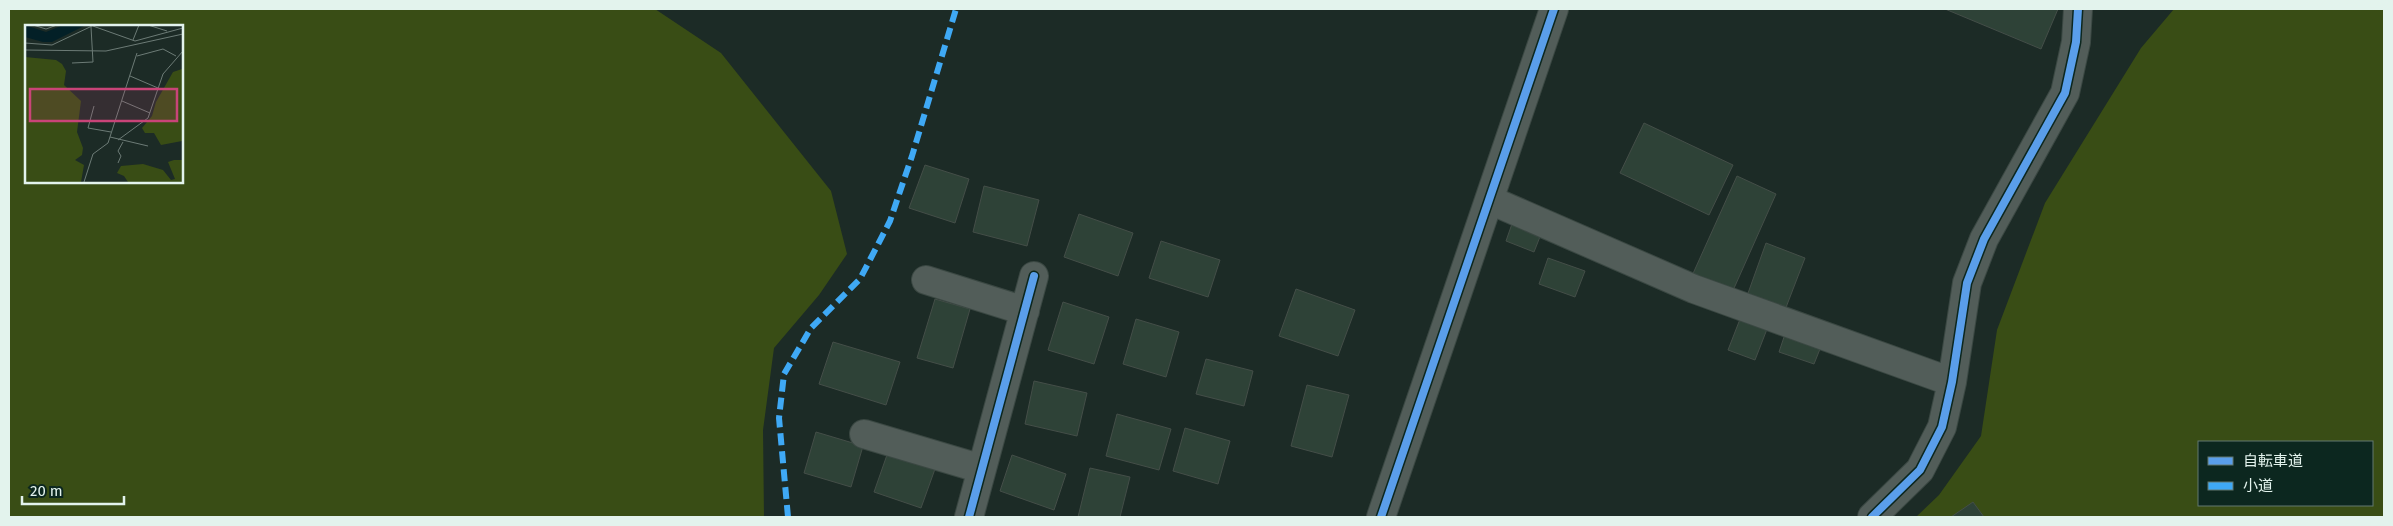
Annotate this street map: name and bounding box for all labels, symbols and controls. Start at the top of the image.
inset map [25,25,182,182]
legend [2198,441,2373,506]
text: 自転車道 [2243,452,2303,470]
scale bar [22,474,125,506]
text: 小道 [2243,477,2273,495]
text: 20 m [30,482,63,500]

